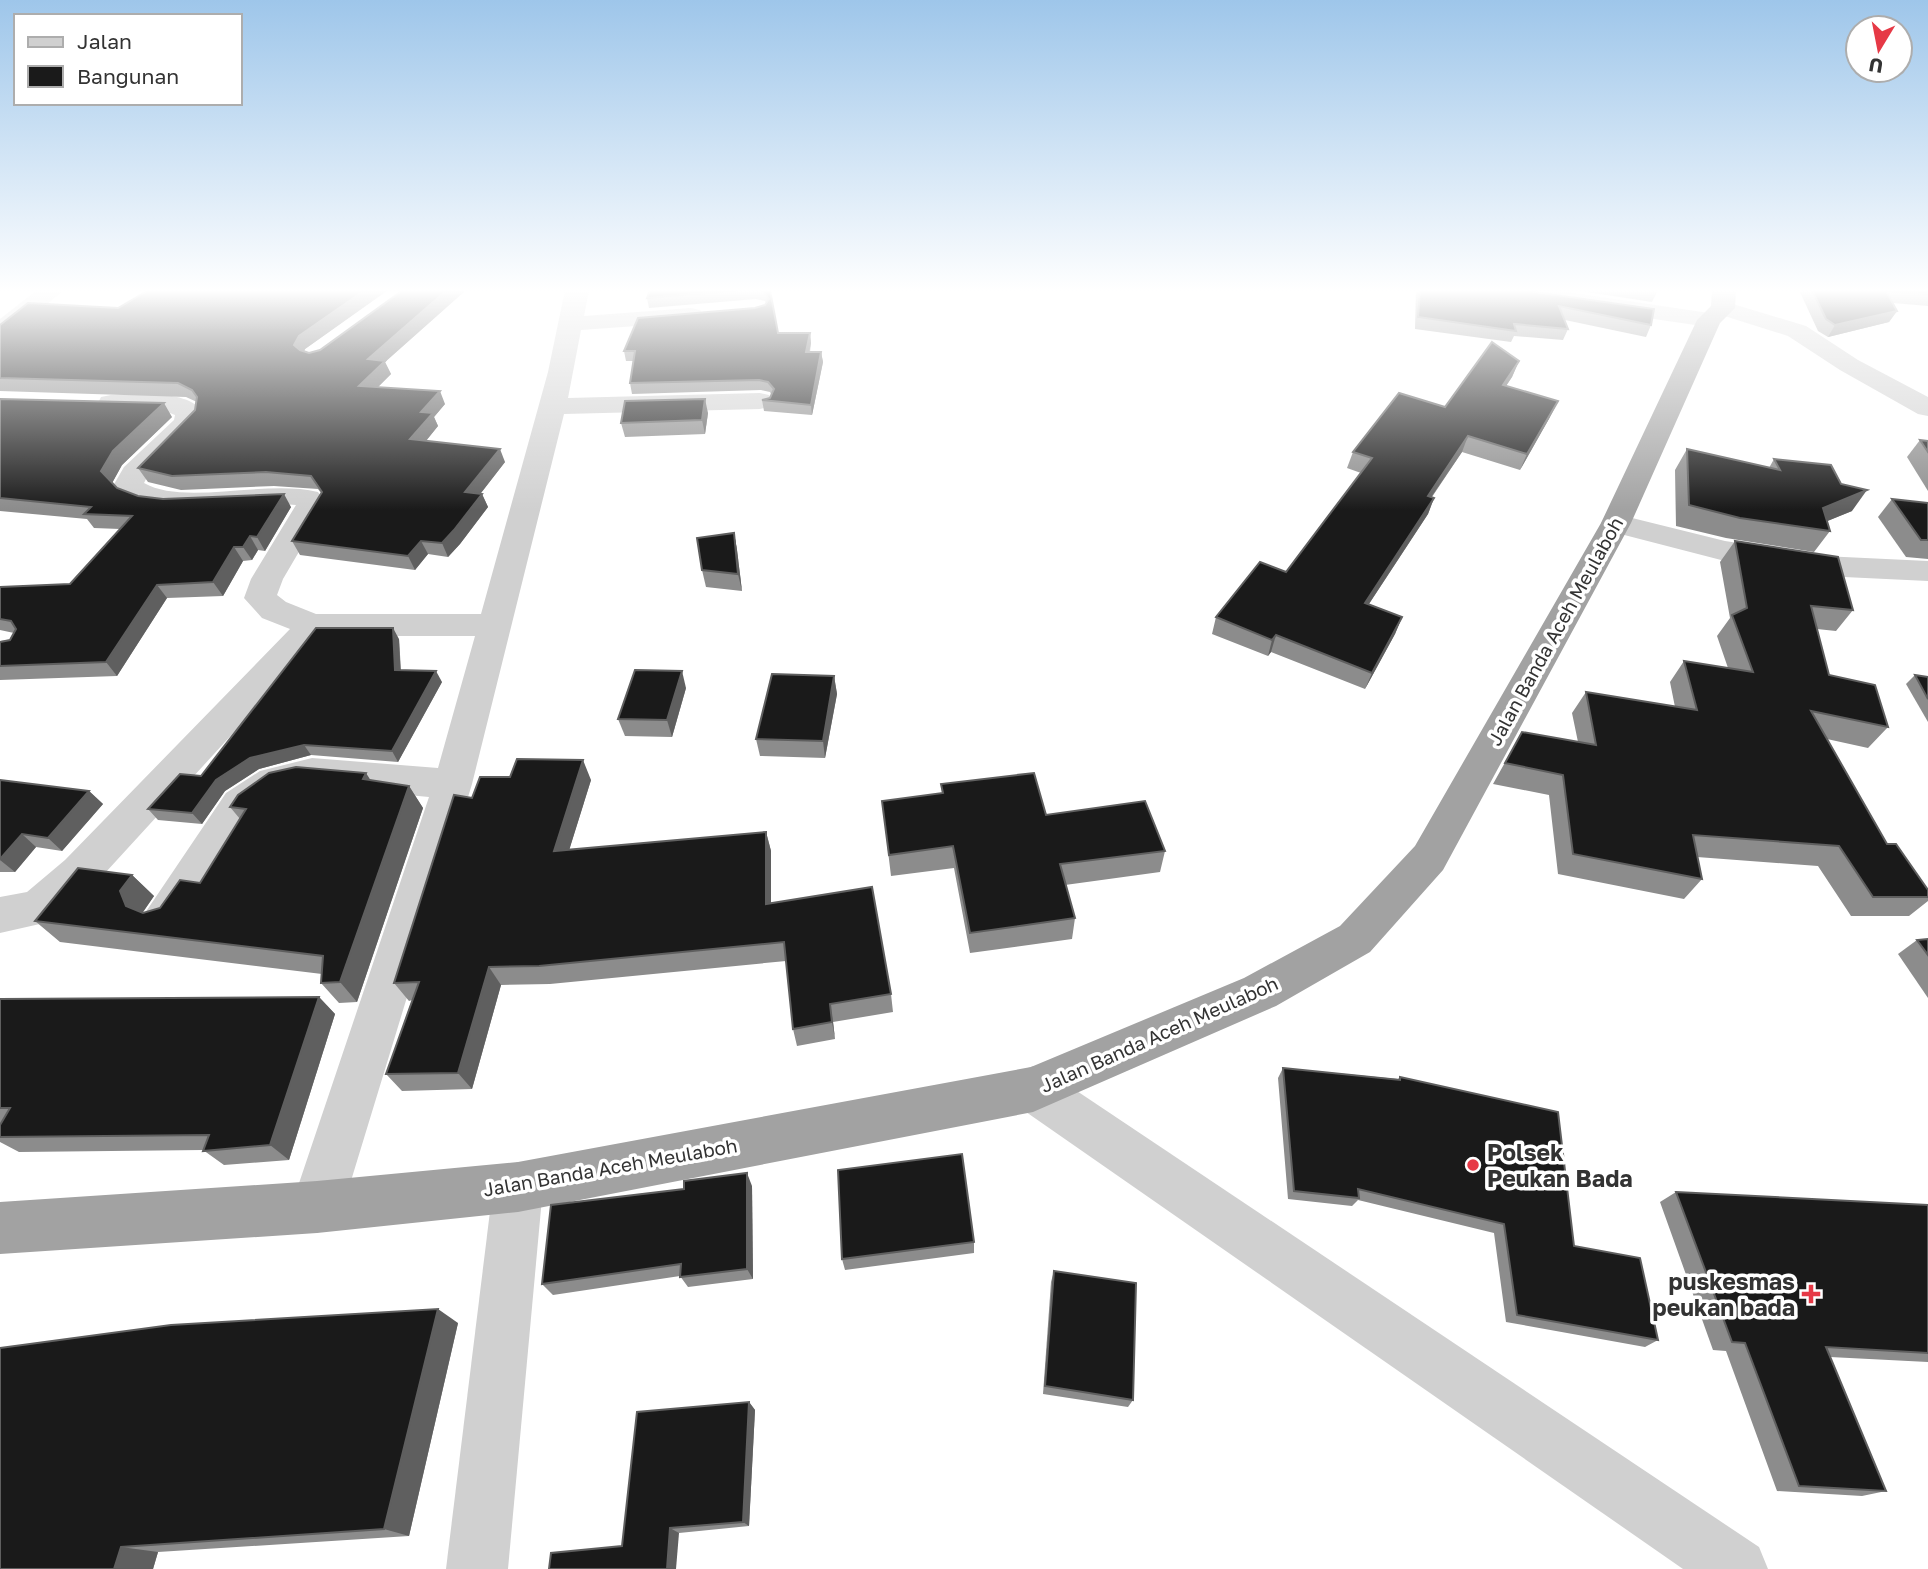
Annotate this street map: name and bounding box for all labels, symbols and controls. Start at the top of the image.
legend [14,14,242,105]
north arrow [1844,14,1914,84]
text: Jalan [77,28,132,54]
text: U [1867,54,1885,79]
text: Bangunan [77,63,179,89]
street label: Jalan Banda Aceh Meulaboh [1482,513,1628,749]
street label: Jalan Banda Aceh Meulaboh [1037,971,1281,1097]
street label: Jalan Banda Aceh Meulaboh [481,1133,739,1201]
place label: Polsek Peukan Bada [1487,1138,1633,1192]
marker: Polsek Peukan Bada [1465,1157,1481,1173]
place label: puskesmas peukan bada [1653,1267,1795,1321]
marker: puskesmas peukan bada [1801,1284,1821,1304]

